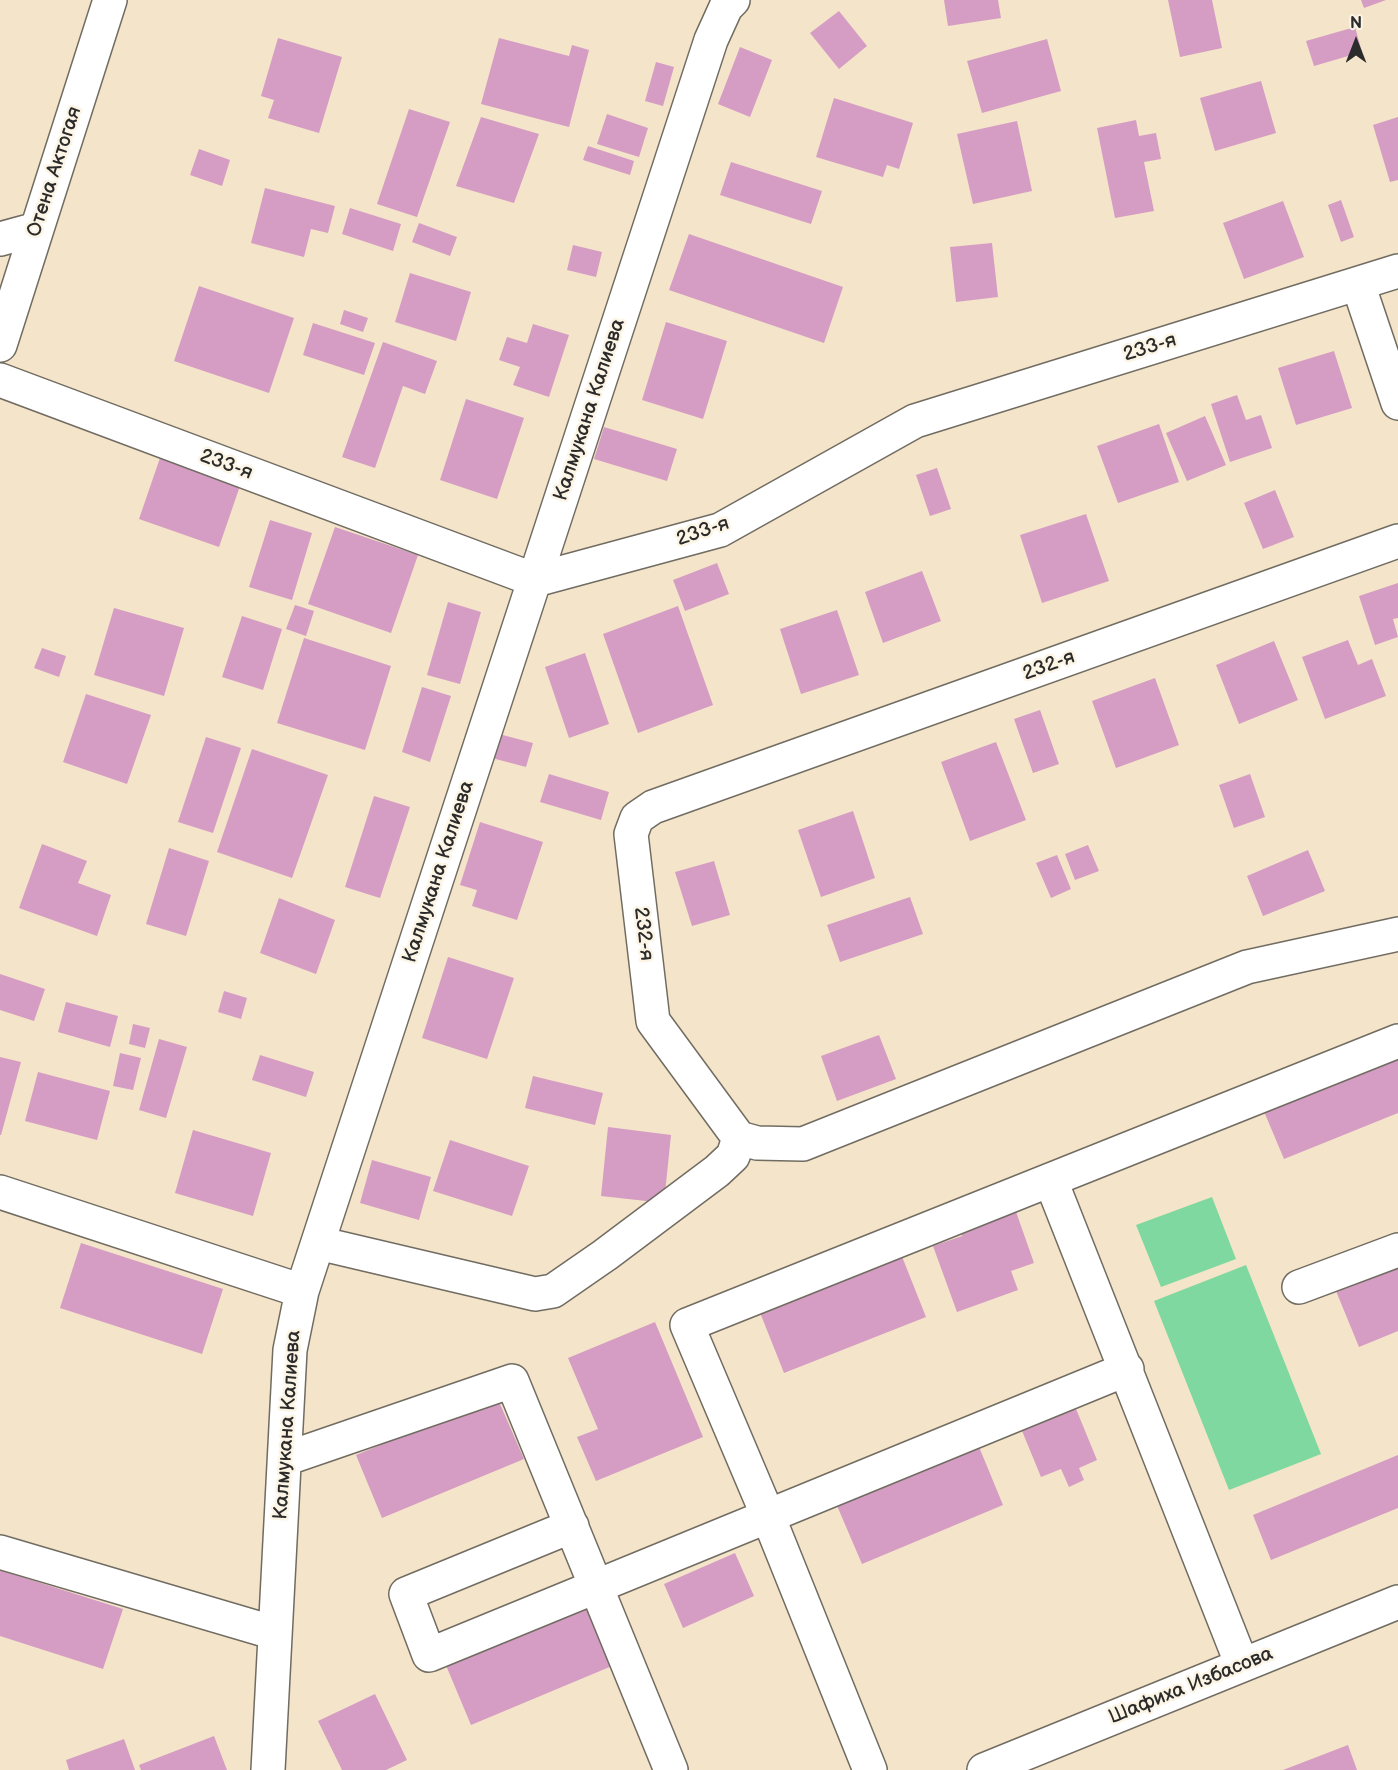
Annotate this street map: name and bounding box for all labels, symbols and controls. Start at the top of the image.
north arrow [1326,12,1386,72]
text: N [1350,14,1362,33]
street label: Отена Актогая [23,104,87,240]
street label: Калмукана Калиева [549,316,631,504]
street label: 233-я [1120,329,1180,367]
street label: 233-я [196,444,256,486]
street label: 233-я [673,512,733,552]
street label: 232-я [1020,646,1078,686]
street label: Калмукана Калиева [398,778,480,966]
street label: 232-я [628,906,658,962]
street label: Калмукана Калиева [269,1329,307,1521]
street label: Шафиха Избасова [1105,1642,1277,1730]

